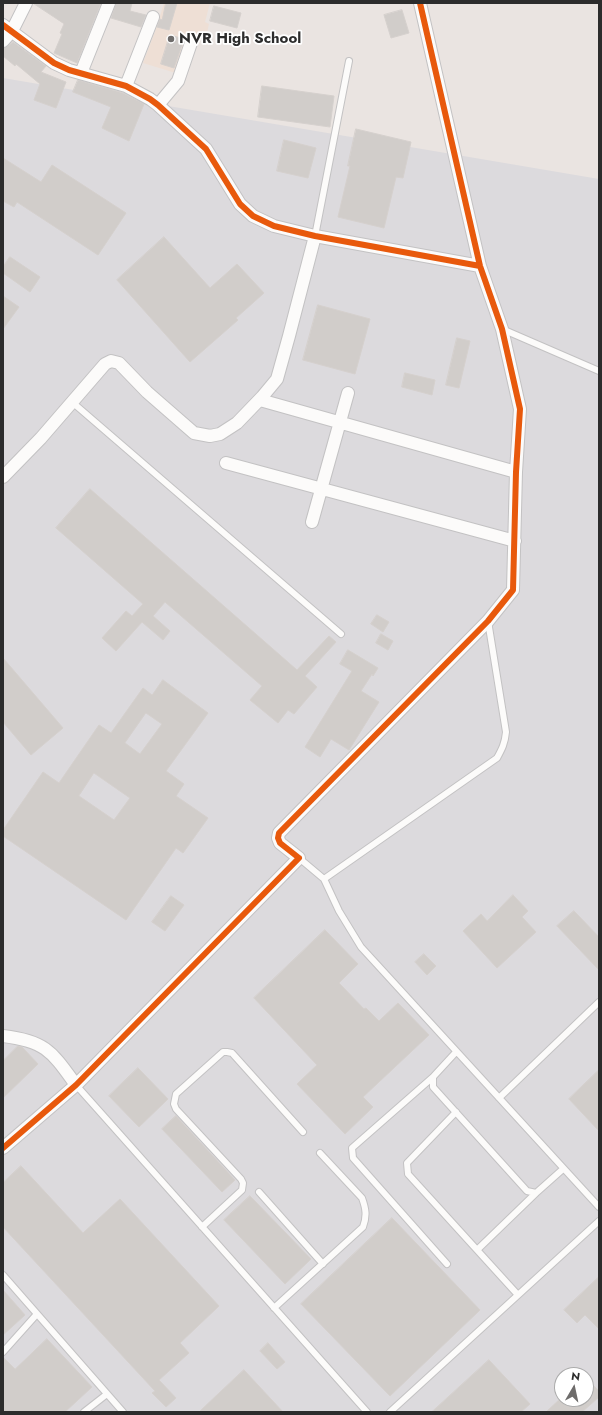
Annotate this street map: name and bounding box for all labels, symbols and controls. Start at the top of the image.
place label: NVR High School [179,30,301,48]
marker: NVR High School [166,34,176,44]
north arrow [554,1367,594,1407]
text: N [570,1368,581,1385]

